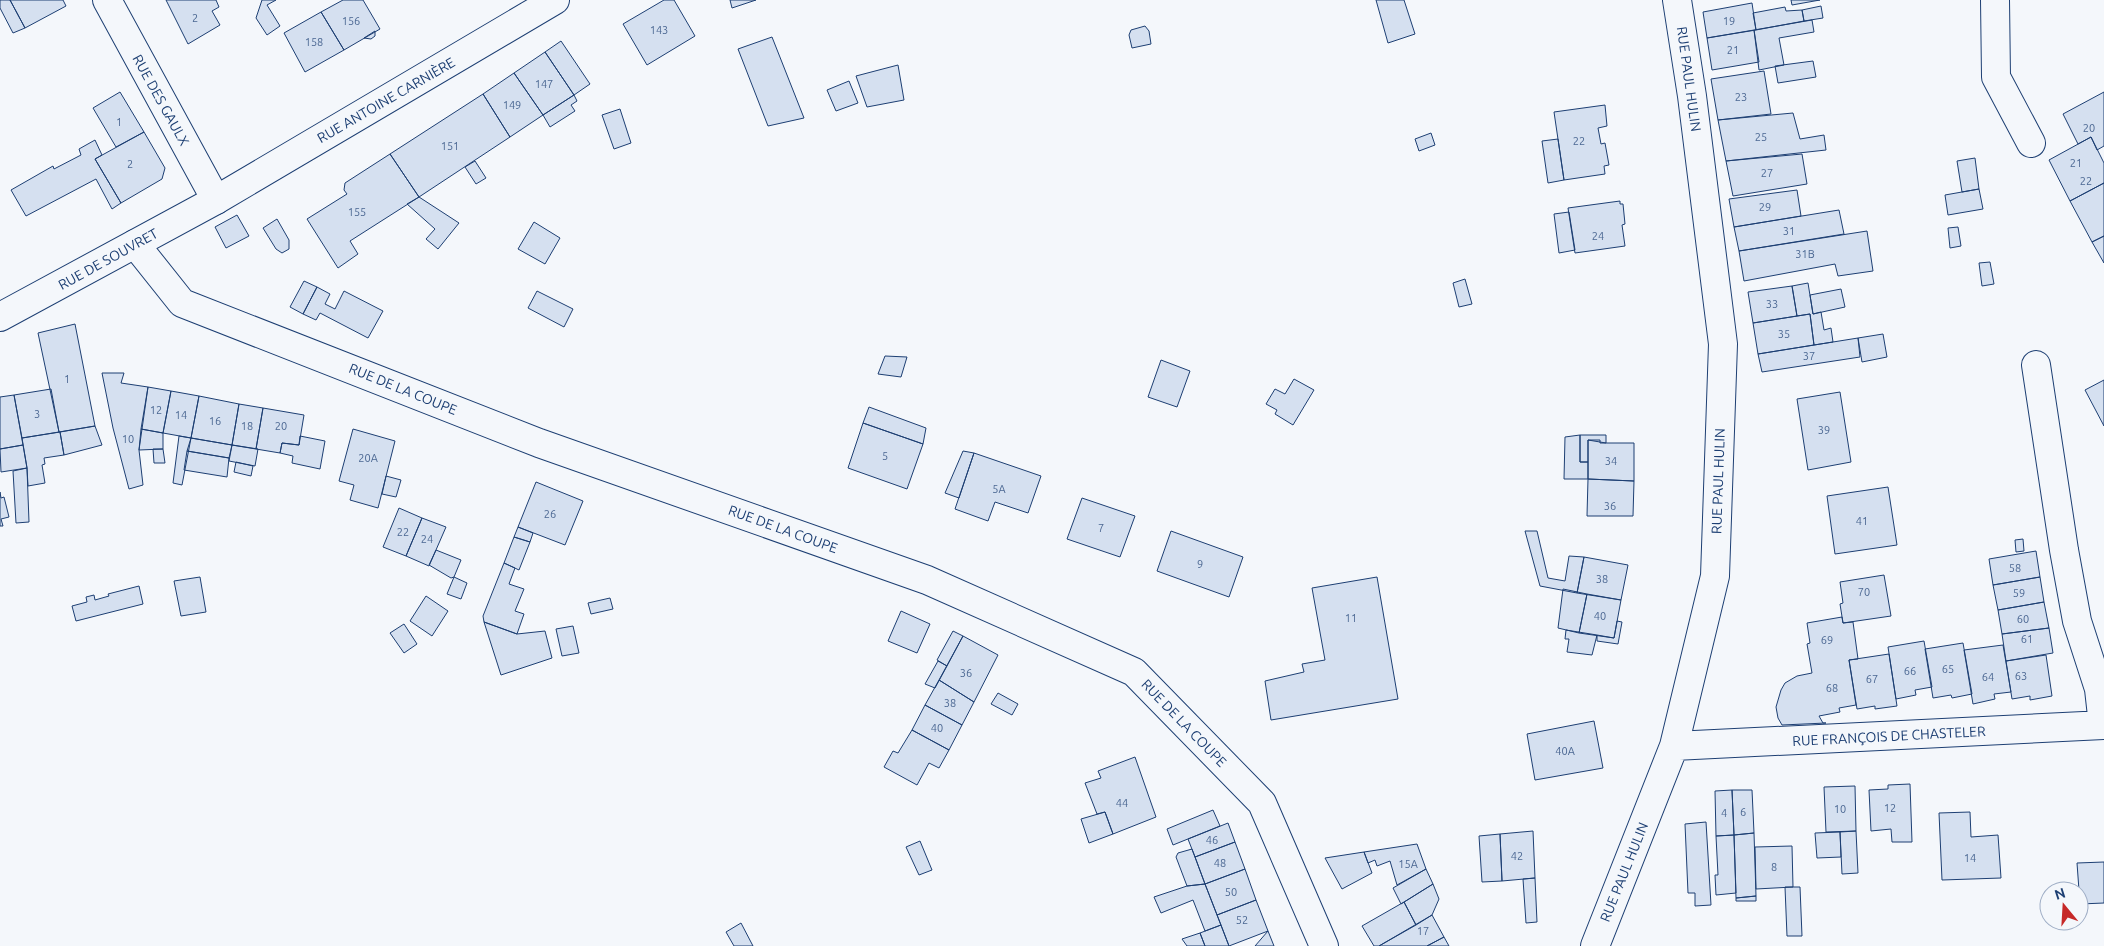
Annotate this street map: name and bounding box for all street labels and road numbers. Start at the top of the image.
street label: RUE PAUL HULIN [1674,25,1704,133]
street label: RUE DES GAULX [129,52,193,149]
street label: RUE ANTOINE CARNIÈRE [314,53,458,146]
street label: RUE DE SOUVRET [55,225,161,293]
street label: RUE DE LA COUPE [347,360,460,418]
street label: RUE PAUL HULIN [1708,428,1728,534]
street label: RUE DE LA COUPE [726,502,840,556]
street label: RUE DE LA COUPE [1138,676,1230,770]
street label: RUE FRANÇOIS DE CHASTELER [1792,723,1986,749]
street label: RUE PAUL HULIN [1597,820,1651,924]

